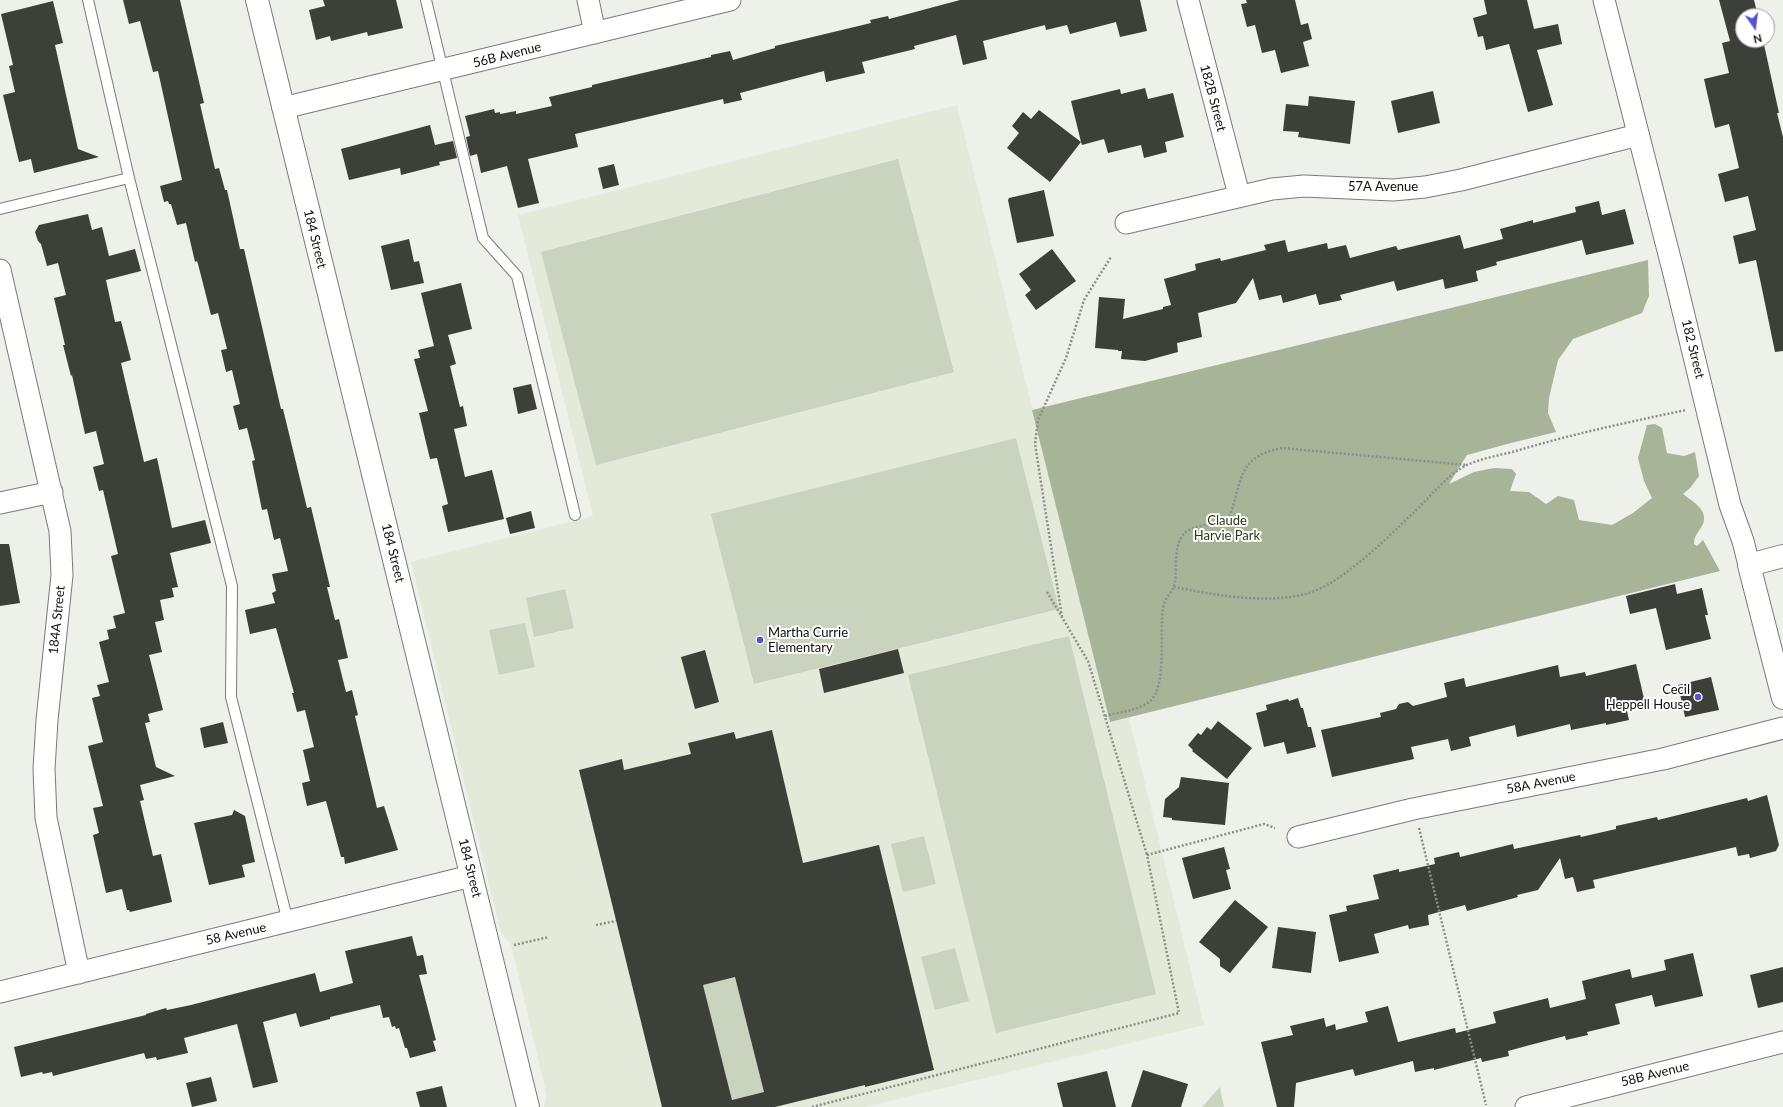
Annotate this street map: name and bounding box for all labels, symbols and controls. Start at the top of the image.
north arrow [1735,8,1775,48]
text: N [1752,32,1763,46]
street label: 56B Avenue [471,39,543,71]
street label: 182B Street [1197,63,1229,133]
street label: 57A Avenue [1348,179,1418,195]
street label: 184 Street [300,208,330,270]
street label: 182 Street [1678,318,1708,380]
park label: Claude Harvie Park [1194,513,1260,544]
street label: 184 Street [378,522,408,584]
street label: 184A Street [46,585,68,655]
place label: Martha Currie Elementary [768,625,848,656]
marker: Martha Currie Elementary [755,635,765,645]
place label: Cecil Heppell House [1606,682,1690,713]
marker: Cecil Heppell House [1693,692,1703,702]
street label: 58A Avenue [1505,769,1577,797]
street label: 184 Street [455,837,485,899]
street label: 58 Avenue [204,919,268,949]
street label: 58B Avenue [1619,1058,1691,1090]

